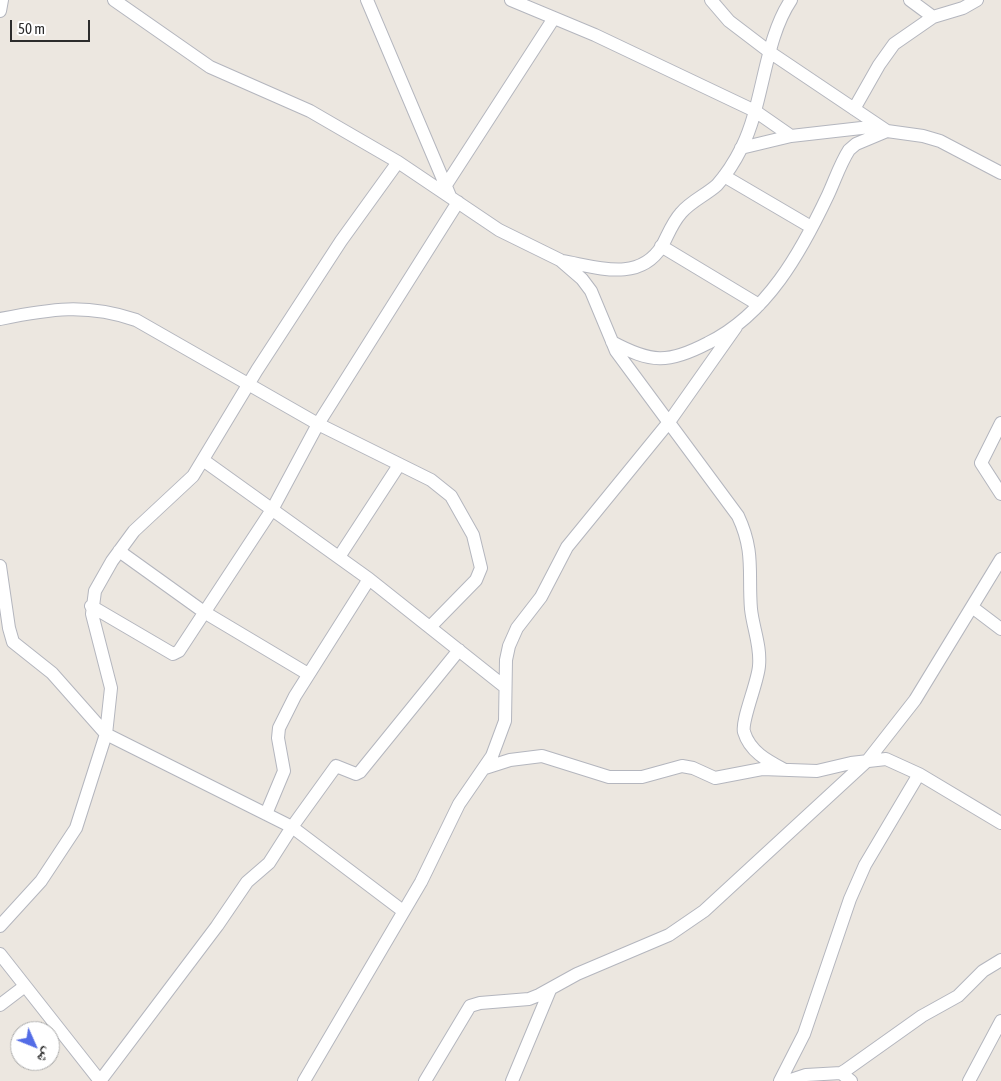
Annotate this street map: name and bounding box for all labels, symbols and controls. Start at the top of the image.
scale bar [12,10,92,42]
text: 50 m [18,20,45,37]
north arrow [10,1021,60,1071]
text: ش [34,1045,56,1067]

